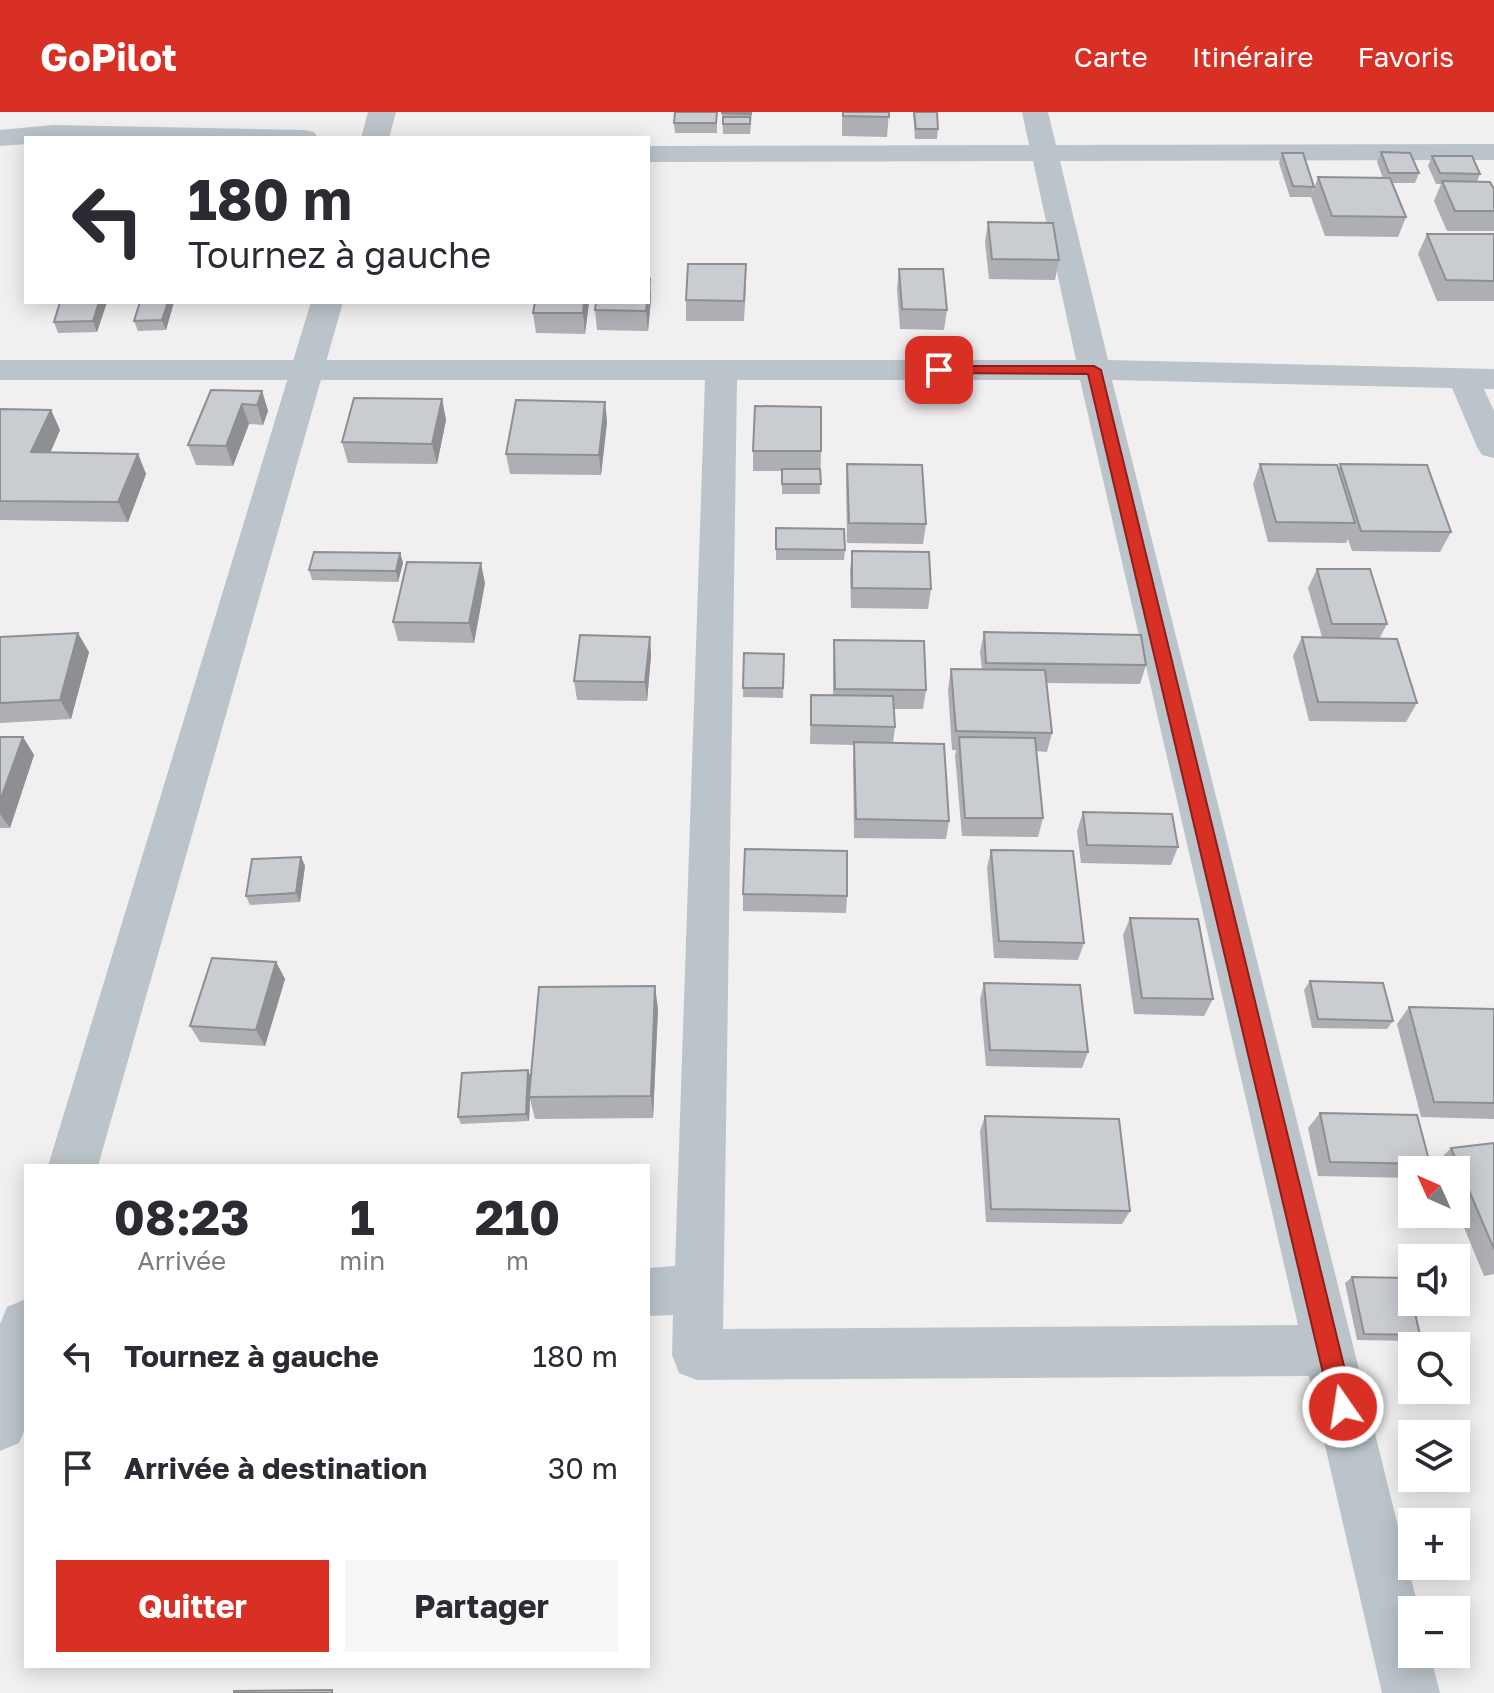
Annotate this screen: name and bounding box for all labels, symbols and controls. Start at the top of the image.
text: GoPilot [40,34,177,79]
text: Carte [1074,40,1148,73]
text: Itinéraire [1192,40,1313,73]
text: Favoris [1357,40,1454,73]
text: 180 m [188,165,352,232]
icon: left [56,168,160,272]
text: Tournez à gauche [188,233,491,276]
pin [905,336,973,404]
icon: arrive [917,348,961,392]
north arrow [1398,1156,1470,1228]
map controls [1398,1156,1470,1668]
text: 08:23 [114,1188,250,1246]
text: 1 [350,1188,375,1246]
text: 210 [475,1188,560,1246]
button: sound [1398,1244,1470,1316]
text: Arrivée [137,1245,226,1276]
text: min [339,1245,385,1276]
text: m [506,1245,529,1276]
button: search [1398,1332,1470,1404]
icon: left [56,1334,100,1378]
text: Tournez à gauche [124,1338,379,1374]
text: 180 m [533,1338,618,1374]
position arrow [1301,1365,1385,1449]
button: layers [1398,1420,1470,1492]
icon: arrive [56,1446,100,1490]
text: Arrivée à destination [124,1450,427,1486]
text: 30 m [548,1450,618,1486]
button: + [1398,1508,1470,1580]
button: Quitter [56,1560,329,1652]
button: Partager [345,1560,618,1652]
button: − [1398,1596,1470,1668]

